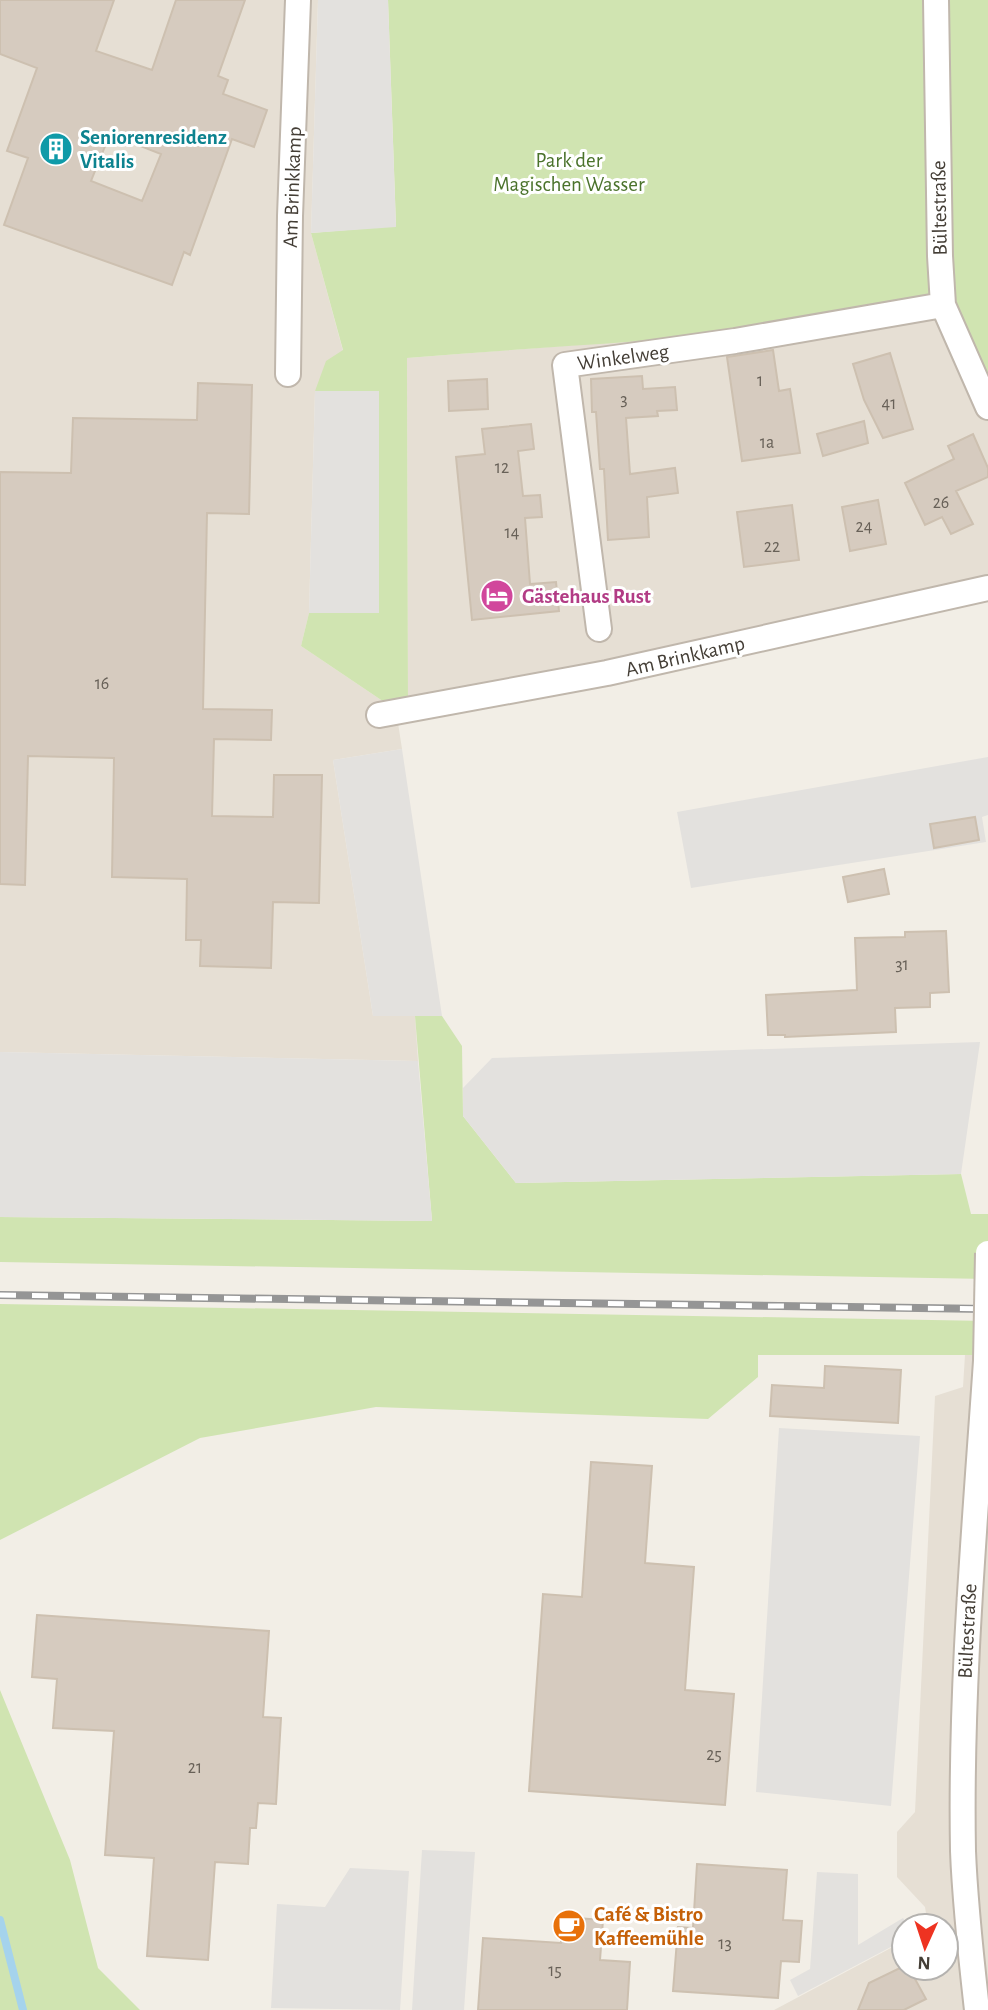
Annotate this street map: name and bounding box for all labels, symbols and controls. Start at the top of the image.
street label: Am Brinkkamp [280,126,305,248]
place label: Seniorenresidenz Vitalis [80,127,227,172]
building icon: Seniorenresidenz Vitalis [37,130,75,168]
park label: Park der Magischen Wasser [493,150,645,195]
street label: Bültestraße [928,160,951,256]
street label: Winkelweg [576,341,671,374]
house number: 1 [757,372,763,390]
house number: 3 [620,391,628,409]
house number: 41 [882,395,896,413]
house number: 1a [760,434,774,452]
house number: 12 [495,459,509,477]
house number: 26 [933,494,949,512]
house number: 24 [856,518,873,536]
house number: 14 [505,524,520,542]
house number: 22 [764,538,780,556]
hotel icon: Gästehaus Rust [478,577,516,615]
place label: Gästehaus Rust [522,586,651,607]
street label: Am Brinkkamp [623,633,747,680]
house number: 16 [95,675,109,693]
house number: 31 [895,956,909,974]
street label: Bültestraße [955,1583,980,1679]
house number: 25 [706,1746,722,1764]
house number: 21 [188,1759,202,1777]
place label: Café & Bistro Kaffeemühle [594,1904,704,1949]
cafe icon: Café & Bistro Kaffeemühle [550,1907,588,1945]
north arrow [890,1912,960,1982]
house number: 13 [718,1935,732,1953]
text: N [917,1953,931,1972]
house number: 15 [548,1962,562,1980]

